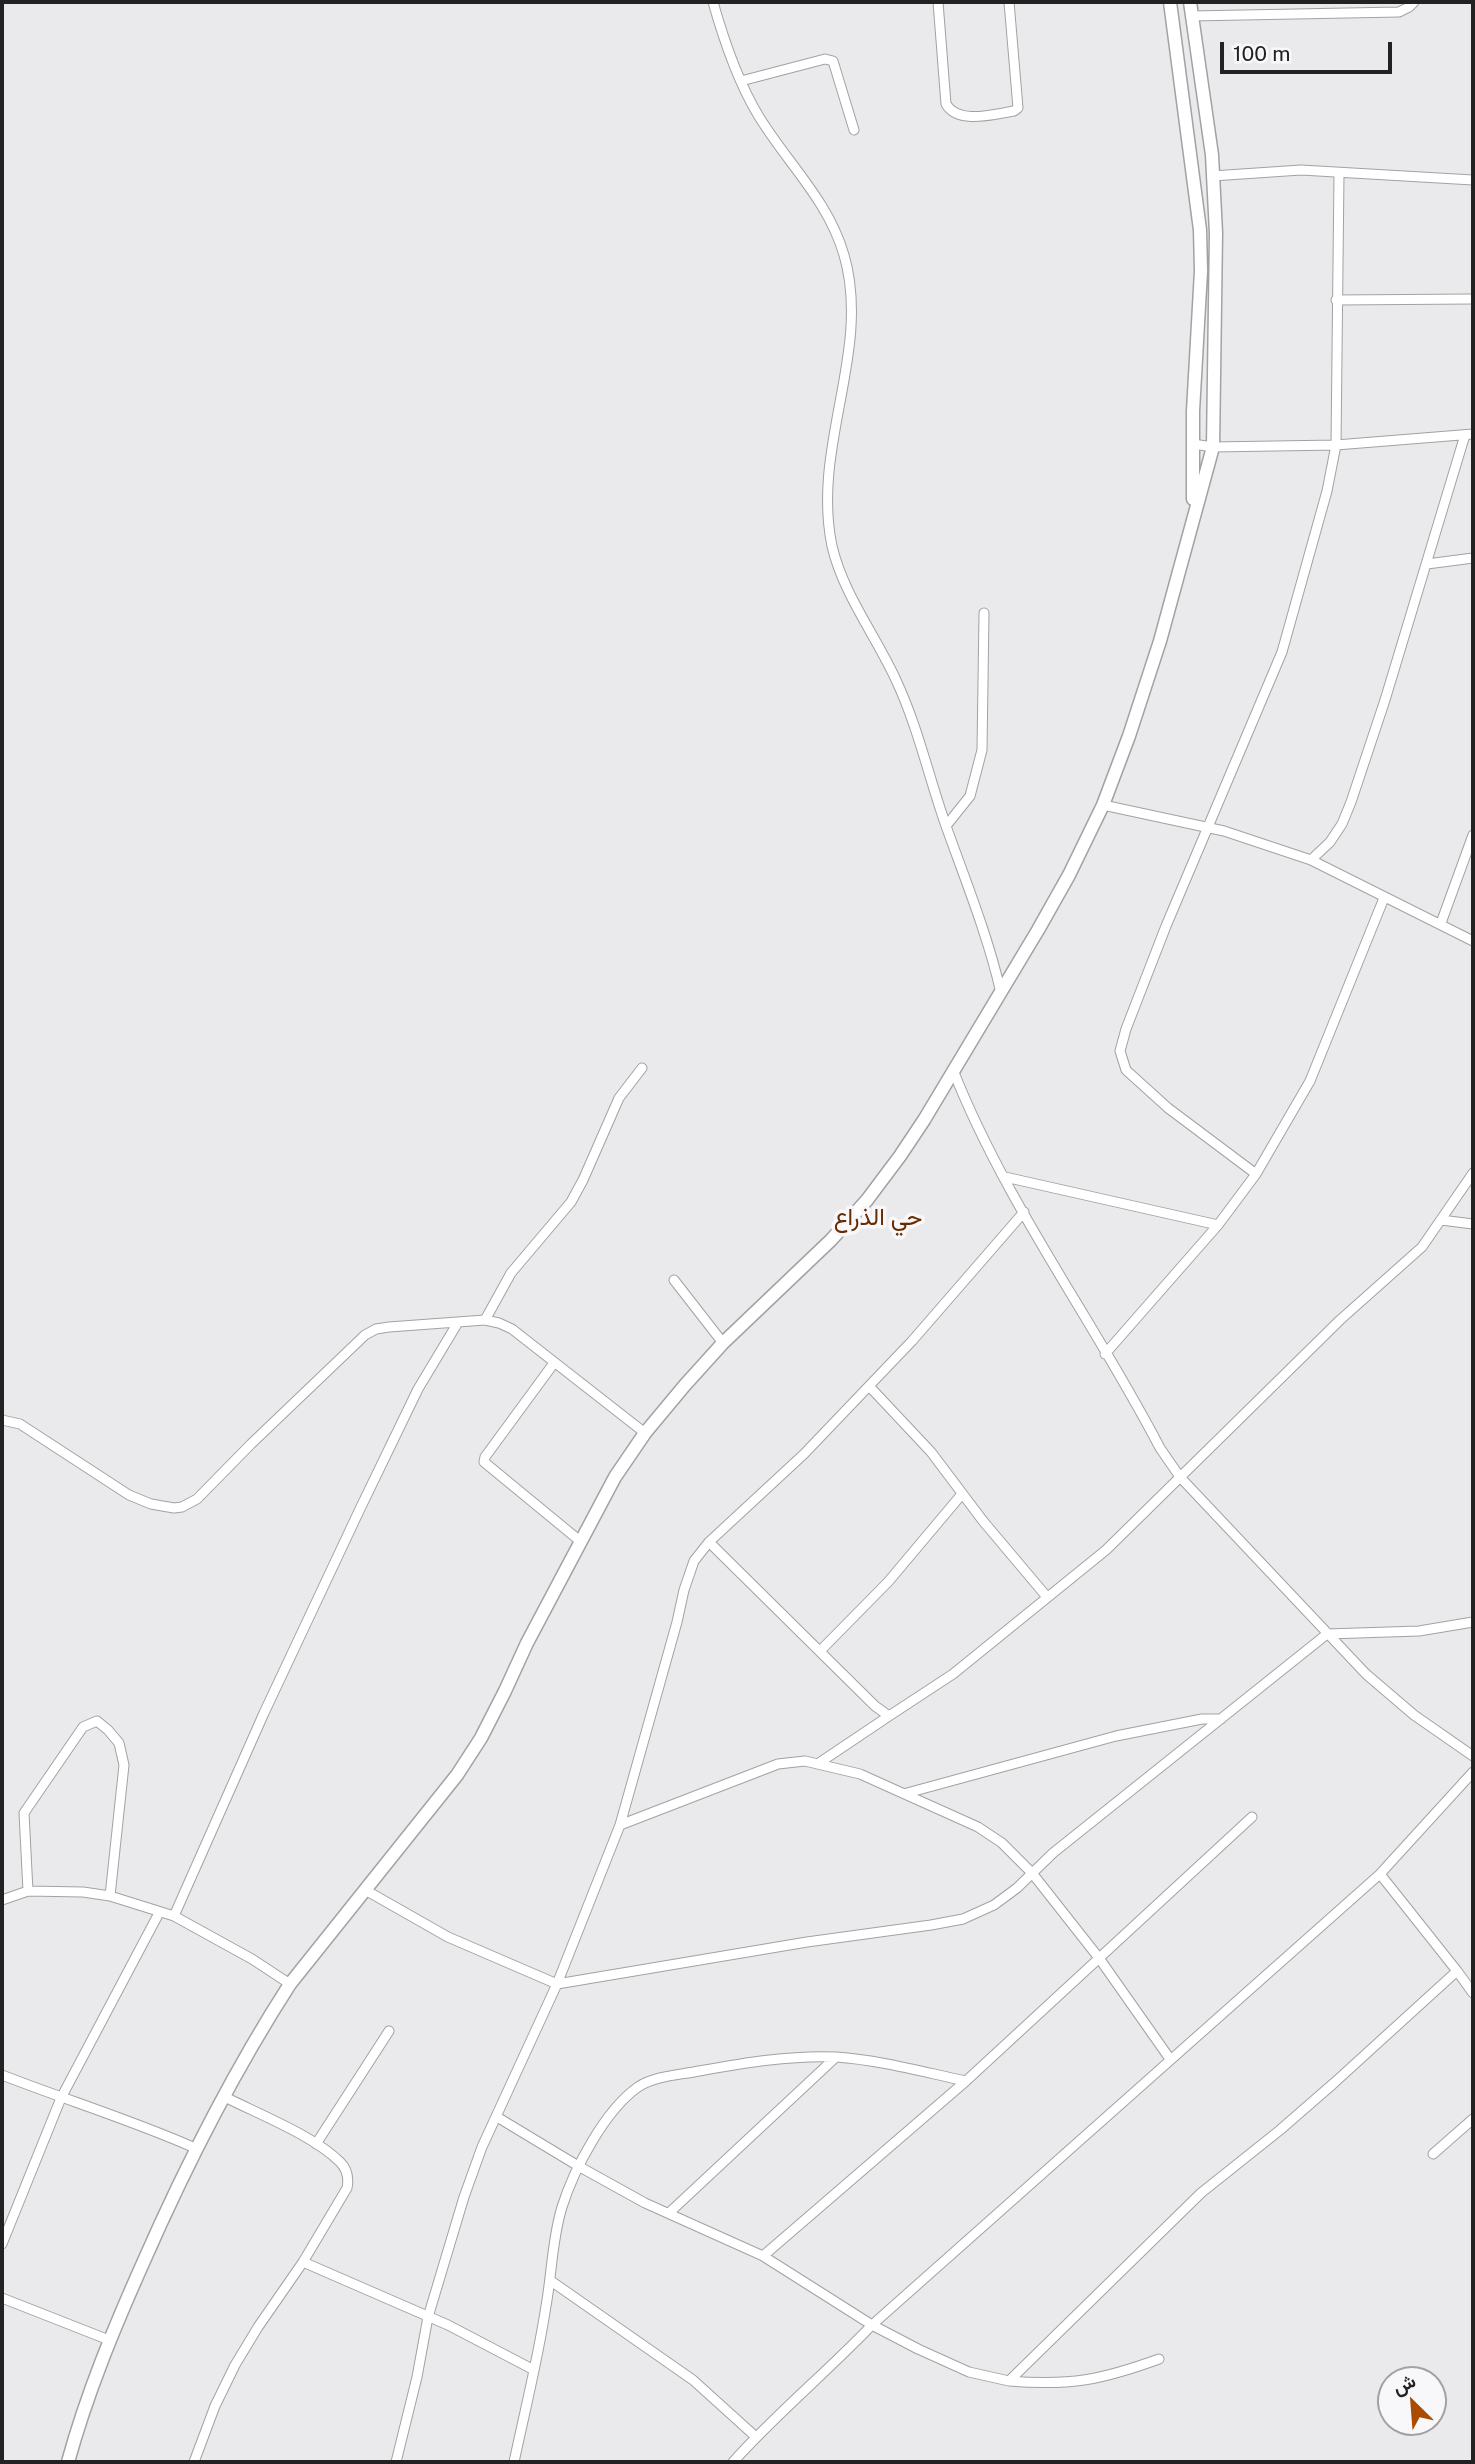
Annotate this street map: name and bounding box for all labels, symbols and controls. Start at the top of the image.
scale bar [1223,28,1394,72]
text: 100 m [1233,41,1290,66]
district label: حي الذراع [834,1204,922,1232]
north arrow [1377,2366,1447,2436]
text: ش [1389,2369,1419,2399]

